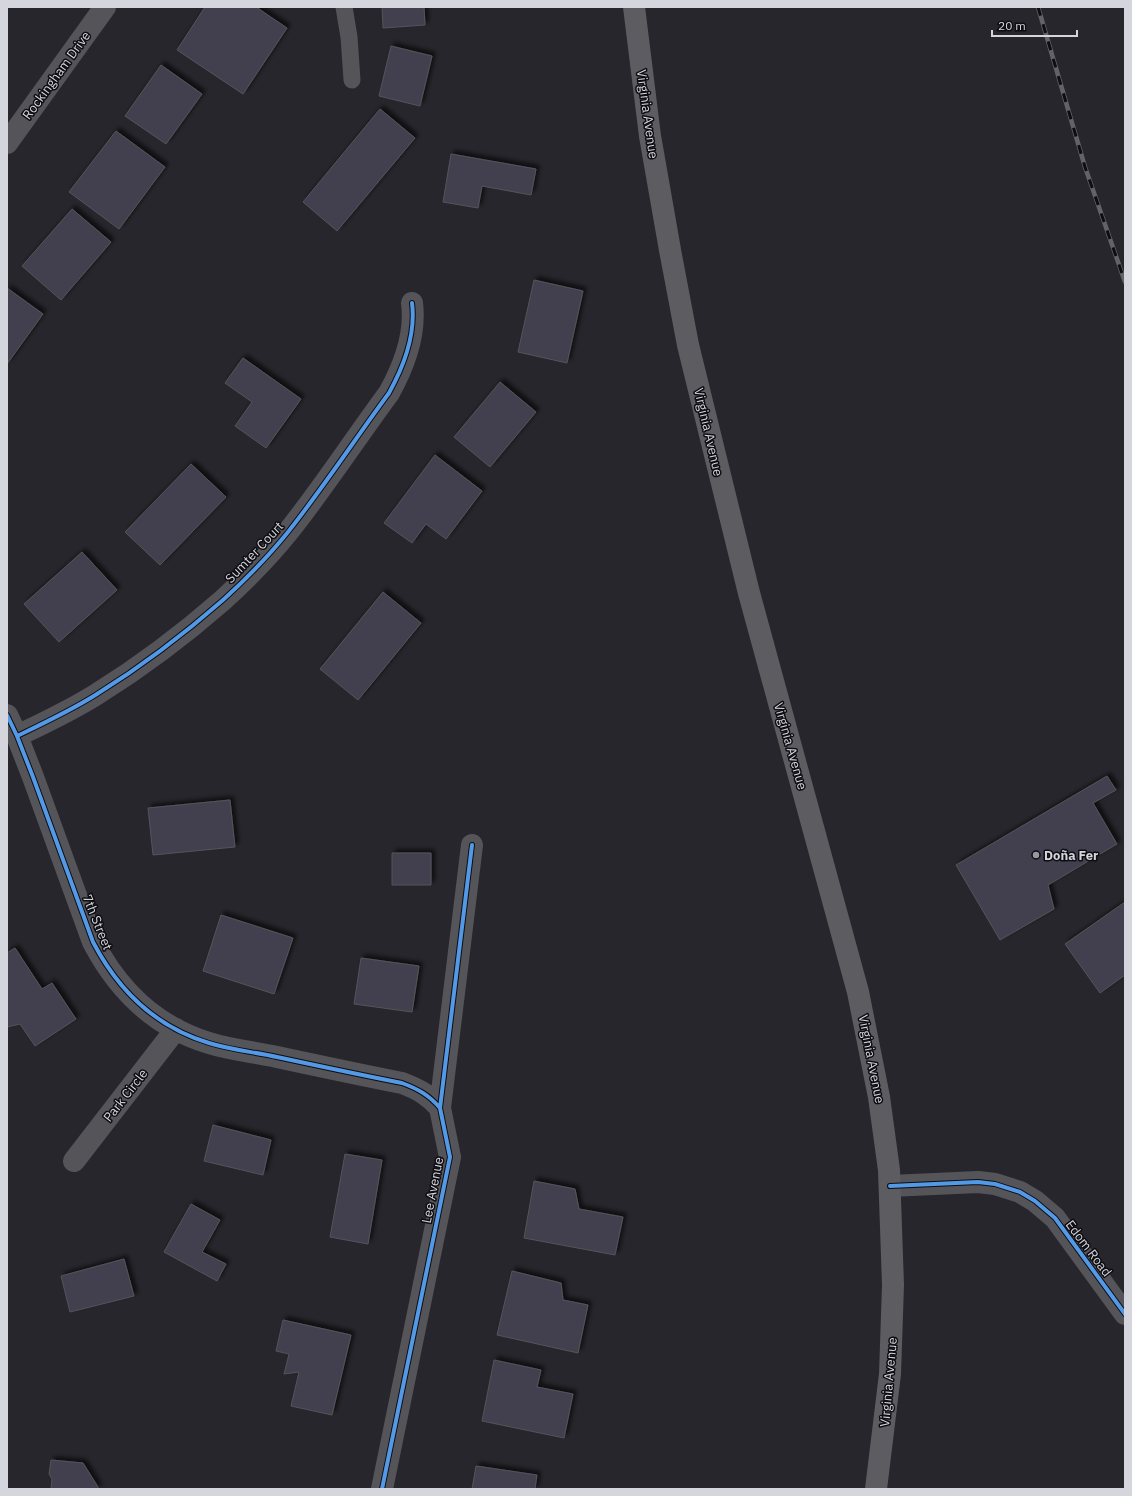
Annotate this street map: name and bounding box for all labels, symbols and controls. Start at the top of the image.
scale bar [992,12,1077,38]
text: 20 m [998,18,1026,33]
street label: Rockingham Drive [19,28,94,123]
street label: Virginia Avenue [633,68,662,160]
street label: Virginia Avenue [690,386,727,478]
street label: Sumter Court [222,518,287,587]
street label: Virginia Avenue [770,701,811,792]
place label: Doña Fer [1044,847,1098,864]
marker: Doña Fer [1031,850,1041,860]
street label: 7th Street [79,892,116,952]
street label: Virginia Avenue [855,1013,888,1105]
street label: Park Circle [99,1065,151,1125]
street label: Lee Avenue [418,1156,447,1225]
street label: Edom Road [1062,1217,1115,1280]
street label: Virginia Avenue [876,1337,901,1428]

